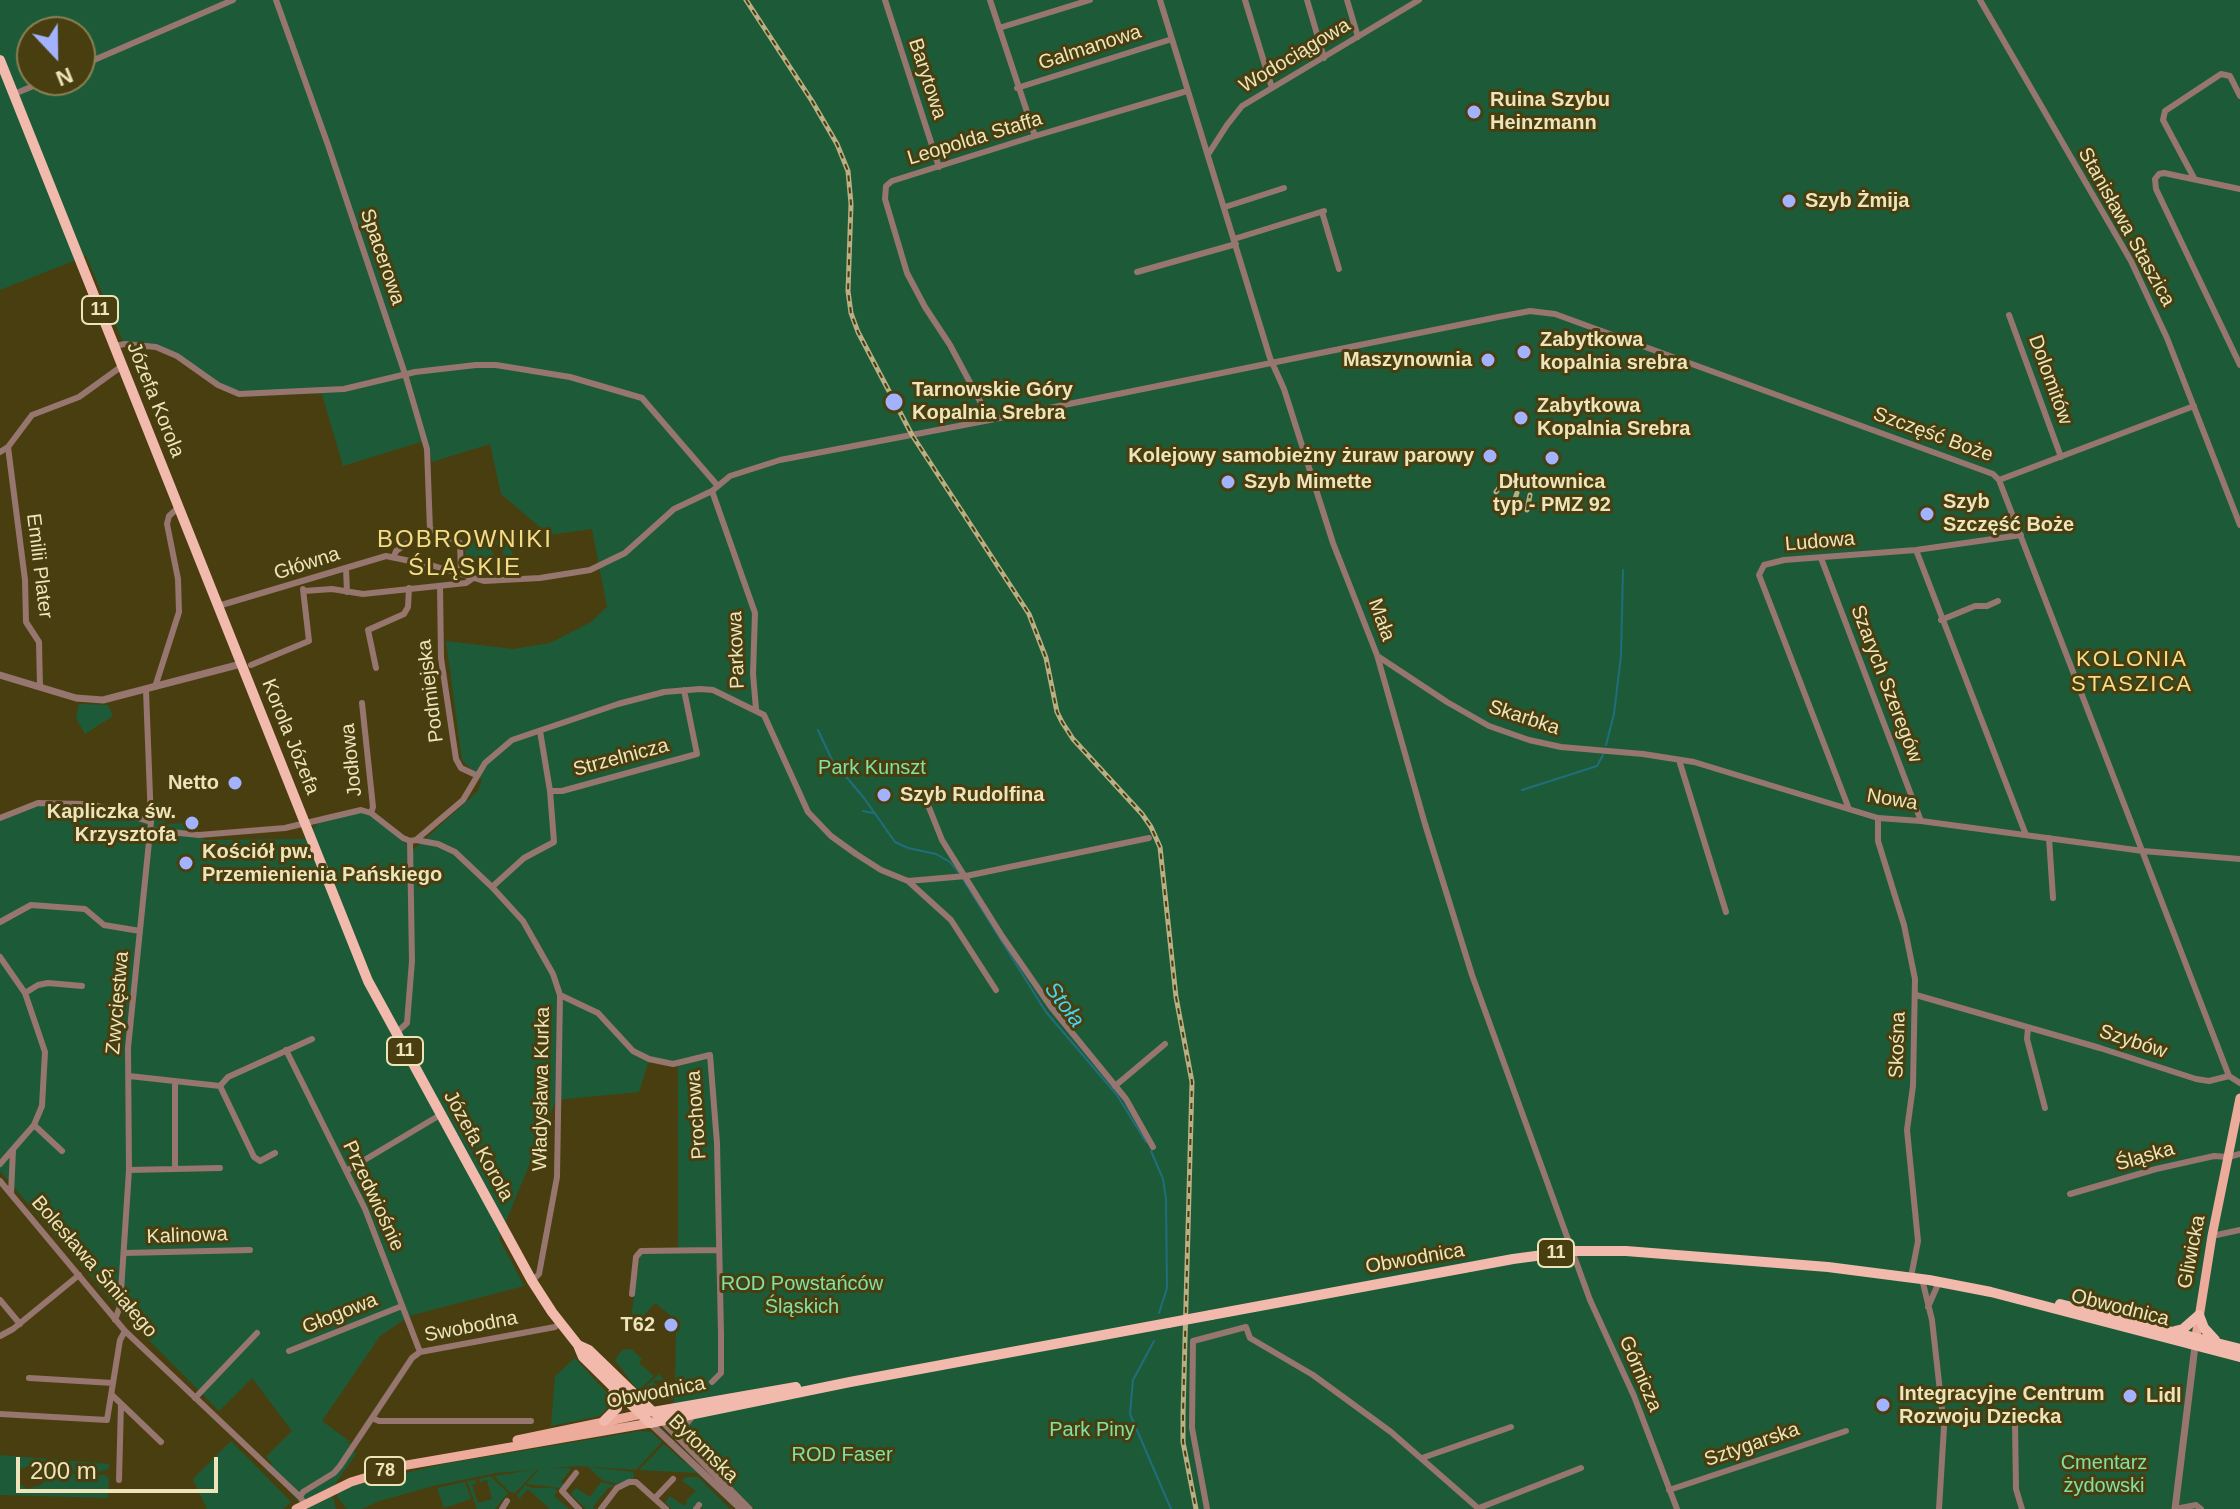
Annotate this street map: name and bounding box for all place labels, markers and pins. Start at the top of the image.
place label: Ruina Szybu Heinzmann [1490,88,1610,135]
marker: Ruina Szybu Heinzmann [1465,103,1483,121]
place label: Szyb Żmija [1805,189,1909,213]
marker: Szyb Żmija [1780,192,1798,210]
place label: Zabytkowa kopalnia srebra [1540,328,1688,375]
marker: Zabytkowa kopalnia srebra [1515,343,1533,361]
place label: Maszynownia [1343,348,1472,372]
marker: Maszynownia [1479,351,1497,369]
place label: Tarnowskie Góry Kopalnia Srebra [912,378,1073,425]
marker: Tarnowskie Góry Kopalnia Srebra [883,391,905,413]
place label: Zabytkowa Kopalnia Srebra [1537,394,1690,441]
marker: Zabytkowa Kopalnia Srebra [1512,409,1530,427]
place label: Kolejowy samobieżny żuraw parowy [1128,444,1474,468]
marker: Kolejowy samobieżny żuraw parowy [1481,447,1499,465]
marker: Dłutownica typ - PMZ 92 [1543,449,1561,467]
place label: Szyb Mimette [1244,470,1372,494]
place label: Dłutownica typ - PMZ 92 [1493,470,1611,517]
marker: Szyb Mimette [1219,473,1237,491]
place label: Szyb Szczęść Boże [1943,490,2074,537]
marker: Szyb Szczęść Boże [1918,505,1936,523]
place label: Netto [168,771,219,795]
marker: Netto [226,774,244,792]
place label: Szyb Rudolfina [900,783,1044,807]
marker: Szyb Rudolfina [875,786,893,804]
place label: Kapliczka św. Krzysztofa [47,800,176,847]
marker: Kapliczka św. Krzysztofa [183,814,201,832]
place label: Kościół pw. Przemienienia Pańskiego [202,840,442,887]
marker: Kościół pw. Przemienienia Pańskiego [177,854,195,872]
place label: T62 [621,1313,655,1337]
marker: T62 [662,1316,680,1334]
place label: Integracyjne Centrum Rozwoju Dziecka [1899,1382,2105,1429]
place label: Lidl [2146,1384,2182,1408]
marker: Lidl [2121,1387,2139,1405]
marker: Integracyjne Centrum Rozwoju Dziecka [1874,1396,1892,1414]

